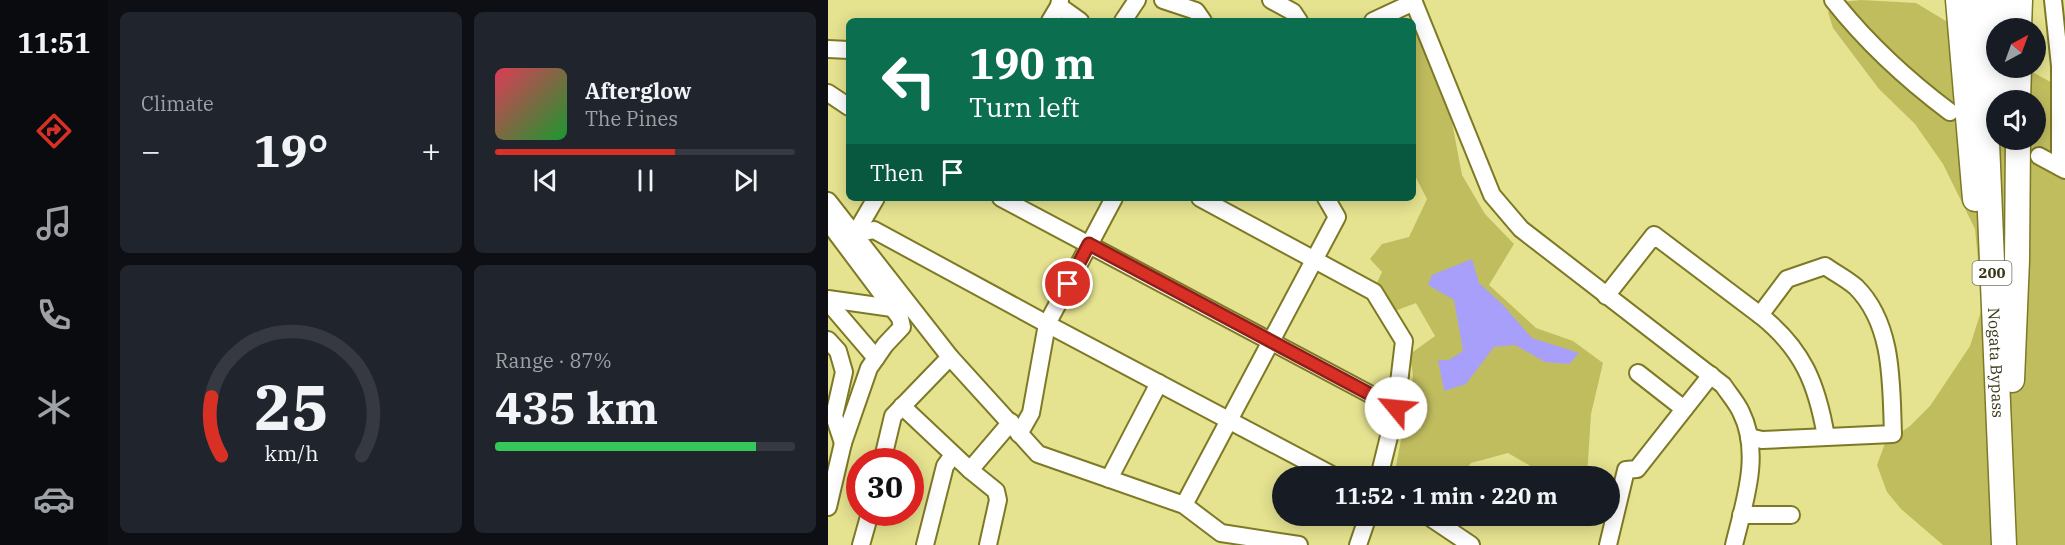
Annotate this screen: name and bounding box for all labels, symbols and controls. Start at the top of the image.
north arrow [1986,18,2046,78]
map controls [1986,18,2046,150]
text: 11:51 [18,25,90,60]
text: 190 m [969,36,1095,91]
icon: left [870,42,948,120]
text: Afterglow [585,76,692,105]
text: Turn left [969,89,1080,124]
text: Climate [141,90,214,117]
button: sound [1986,90,2046,150]
text: The Pines [585,105,678,132]
icon: directions [33,110,75,152]
text: 19° [253,121,329,179]
text: − [141,129,161,172]
text: + [421,129,441,172]
icon: arrive [936,156,969,189]
text: Then [870,158,924,187]
icon: previous [529,164,562,197]
icon: pause [629,164,662,197]
icon: next [729,164,762,197]
icon: music [33,202,75,244]
pin [1042,258,1093,309]
road number: 200 [1972,261,2012,285]
icon: arrive [1051,267,1084,300]
icon: phone [33,294,75,336]
street label: Nogata Bypass [1984,307,2009,418]
text: Range · 87% [495,347,612,374]
text: 25 [254,366,328,447]
position arrow [1364,376,1428,440]
text: 435 km [495,378,658,436]
icon: climate [33,386,75,428]
text: km/h [264,439,318,467]
speed limit sign: 30 [846,448,924,526]
icon: car [33,478,75,520]
text: 11:52 · 1 min · 220 m [1334,481,1558,510]

